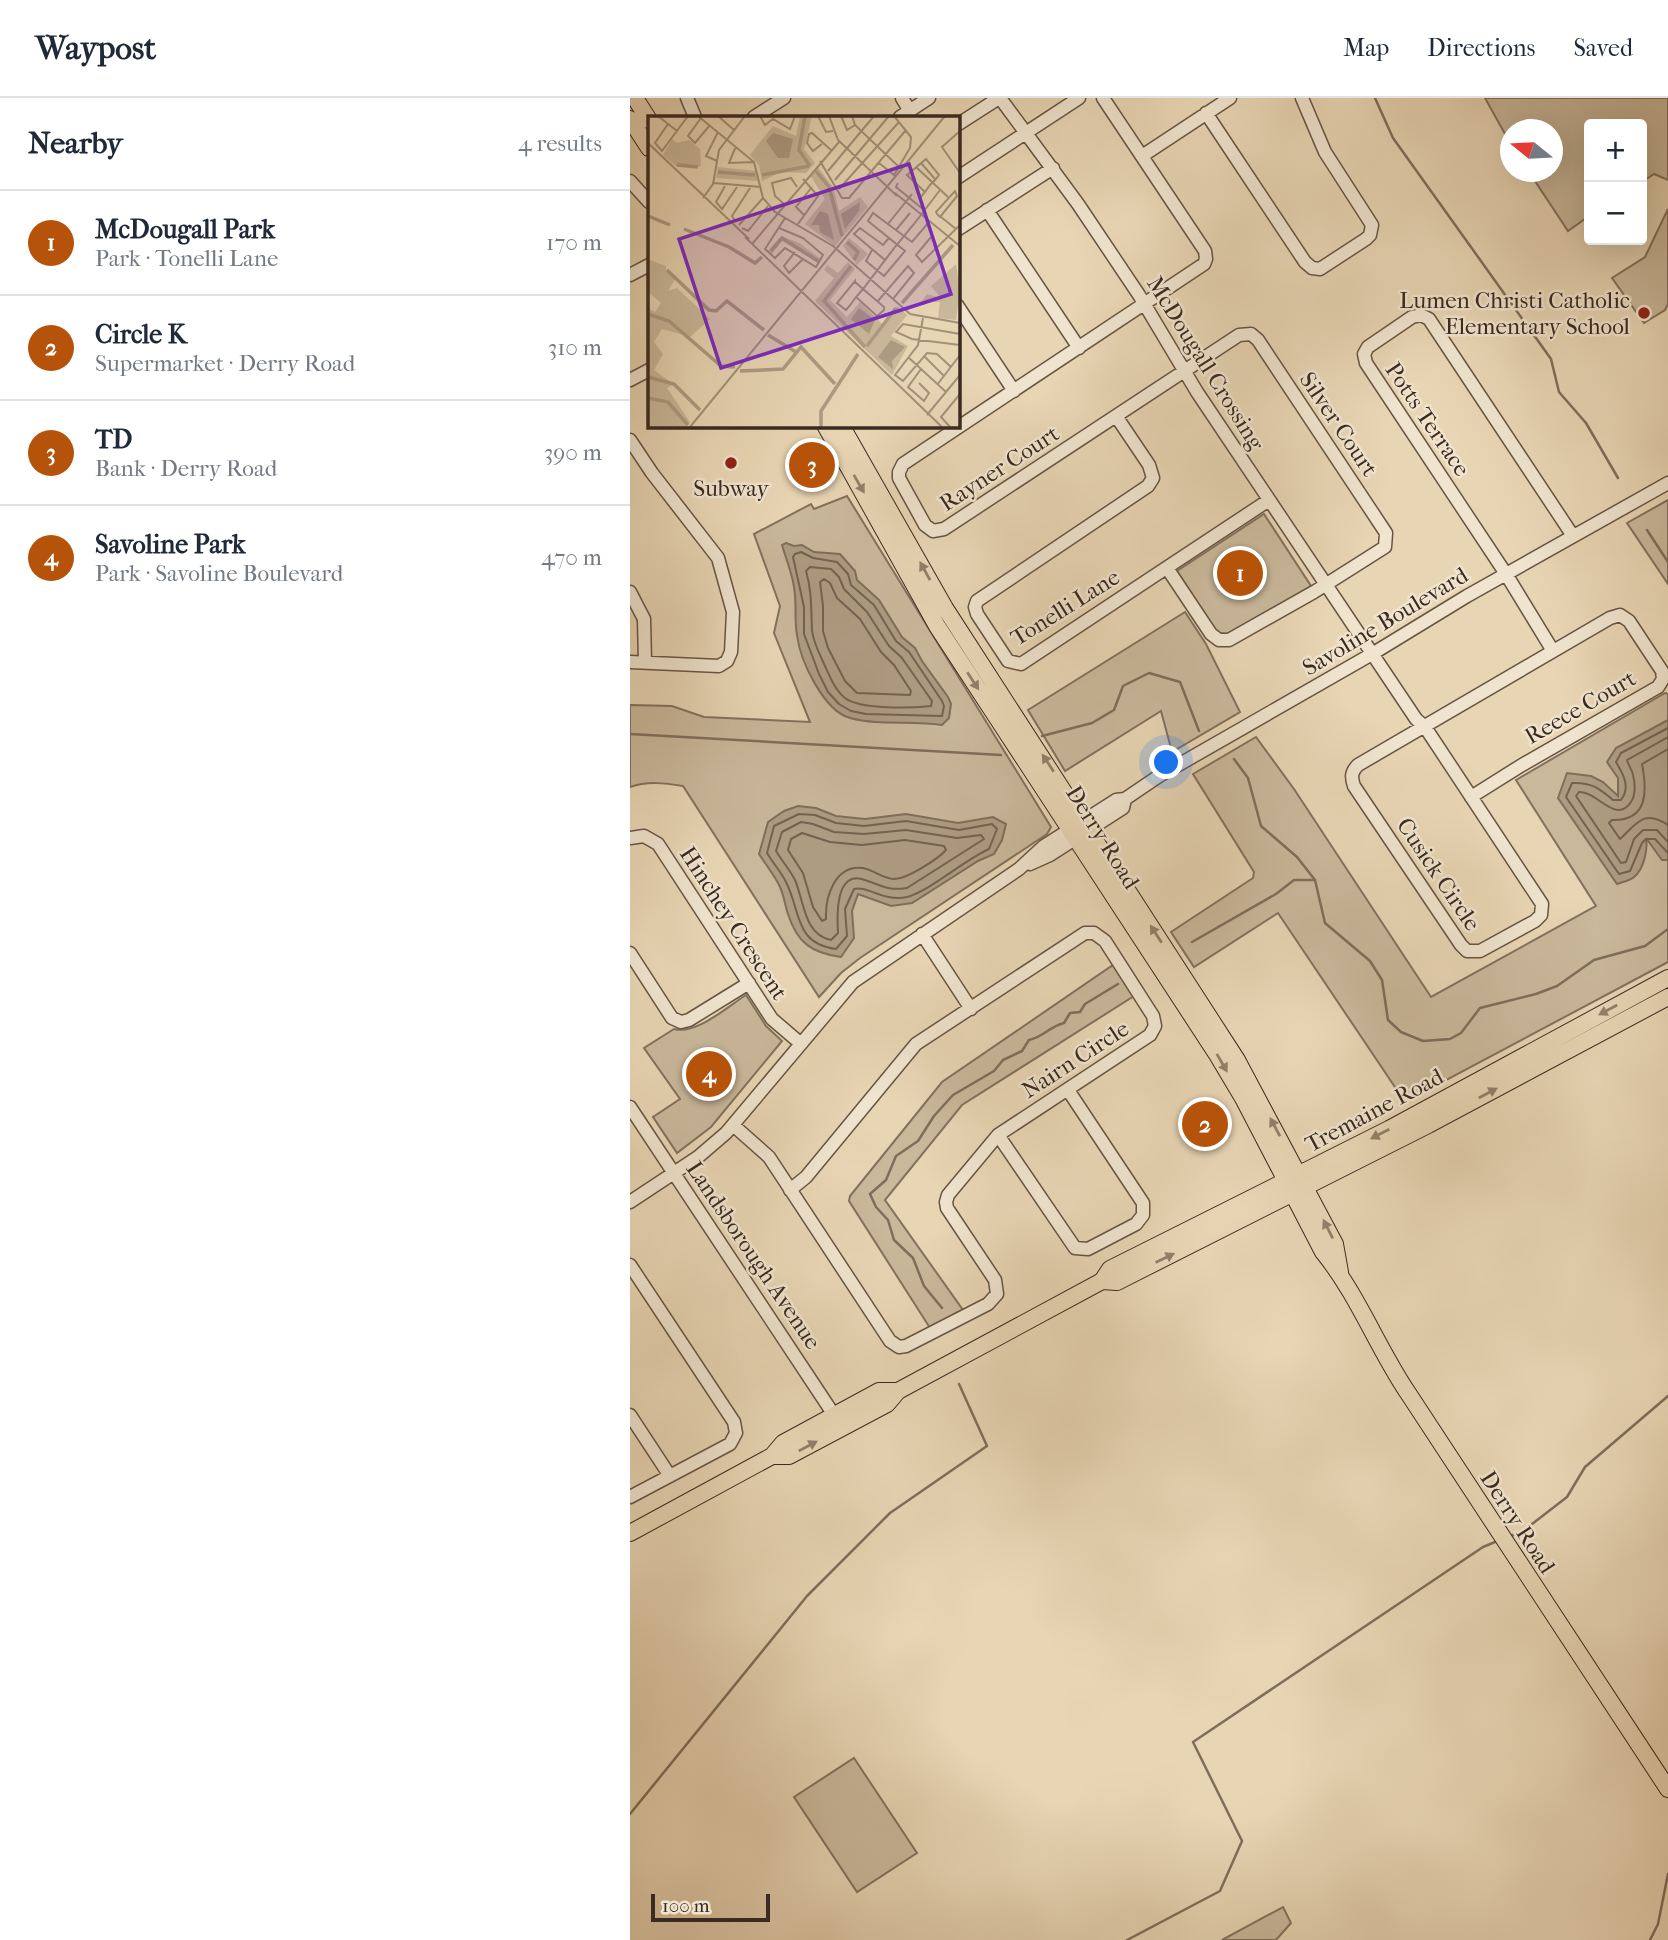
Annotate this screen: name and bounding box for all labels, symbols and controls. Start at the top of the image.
text: Waypost [35,29,156,68]
text: Map [1343,34,1389,62]
text: Directions [1427,34,1535,62]
text: Saved [1573,34,1633,62]
inset map [648,116,959,427]
north arrow [1500,119,1563,182]
map controls [1584,119,1647,245]
button: + [1584,119,1647,182]
text: Nearby [28,126,123,161]
text: 4 results [518,130,602,157]
button: − [1584,182,1647,245]
text: McDougall Park [95,214,275,245]
text: 1 [47,229,55,256]
text: 170 m [546,229,602,256]
text: Park · Tonelli Lane [95,245,278,272]
street label: McDougall Crossing [1141,271,1270,456]
place label: Lumen Christi Catholic Elementary School [1399,287,1631,340]
marker: Lumen Christi Catholic Elementary School [1636,305,1652,321]
text: Circle K [95,319,187,350]
text: 2 [45,334,57,361]
text: 310 m [548,334,602,361]
text: Supermarket · Derry Road [95,350,355,377]
street label: Potts Terrace [1380,357,1476,481]
street label: Silver Court [1294,367,1383,482]
street label: Rayner Court [935,420,1064,517]
text: TD [95,424,132,455]
text: 3 [46,439,56,466]
text: 390 m [544,439,602,466]
pin: 3 [789,439,835,491]
text: Bank · Derry Road [95,455,277,482]
marker: Subway [723,455,739,471]
place label: Subway [693,475,770,502]
one-way arrow [852,475,865,494]
text: Savoline Park [95,529,245,560]
text: 4 [44,544,58,571]
text: 470 m [541,544,602,571]
pin: 1 [1217,547,1263,599]
text: Park · Savoline Boulevard [95,560,343,587]
one-way arrow [919,561,931,581]
street label: Savoline Boulevard [1298,561,1473,681]
street label: Tonelli Lane [1006,563,1125,651]
street label: Reece Court [1520,665,1641,750]
one-way arrow [966,672,980,690]
your location [1149,745,1183,779]
one-way arrow [1041,753,1054,773]
street label: Derry Road [1060,781,1145,894]
street label: Cusick Circle [1391,813,1486,936]
street label: Hinchey Crescent [674,842,793,1005]
one-way arrow [1149,924,1162,943]
one-way arrow [1598,1004,1618,1016]
street label: Nairn Circle [1017,1015,1134,1104]
pin: 4 [686,1048,732,1100]
one-way arrow [1216,1054,1228,1073]
street label: Tremaine Road [1301,1063,1448,1158]
one-way arrow [1478,1088,1498,1099]
pin: 2 [1182,1098,1228,1150]
one-way arrow [1269,1117,1280,1137]
one-way arrow [1370,1128,1390,1140]
street label: Landsborough Avenue [681,1156,827,1354]
one-way arrow [1323,1219,1334,1239]
one-way arrow [1155,1253,1175,1264]
one-way arrow [798,1440,818,1451]
street label: Derry Road [1474,1466,1561,1579]
scale bar [651,1891,770,1923]
text: 100 m [662,1895,710,1917]

